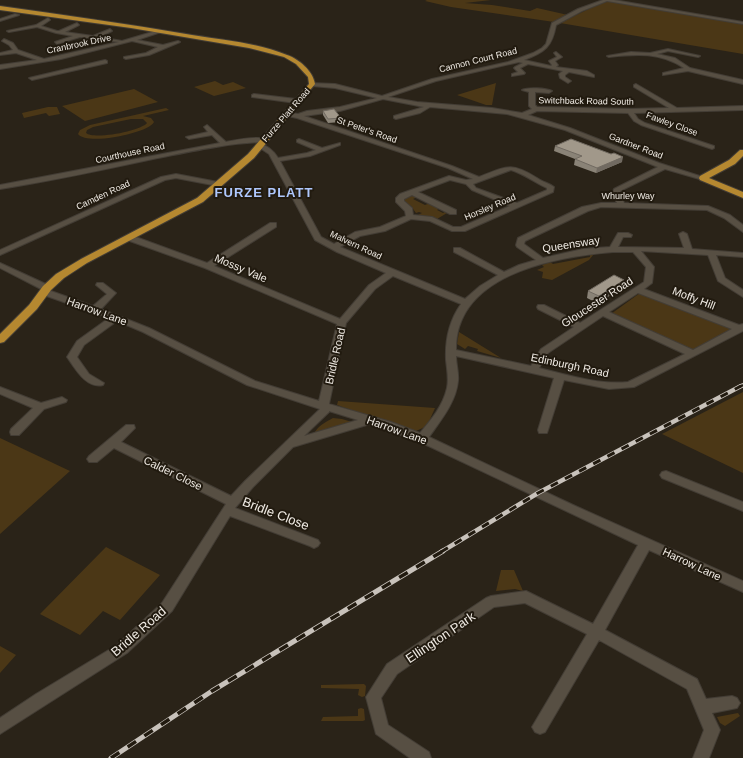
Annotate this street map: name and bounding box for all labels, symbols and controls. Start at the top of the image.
street label: Cranbrook Drive [46,32,112,56]
street label: Cannon Court Road [438,45,518,75]
street label: Furze Platt Road [260,86,312,144]
street label: Switchback Road South [538,95,634,107]
street label: Fawley Close [645,110,699,138]
street label: St Peter's Road [336,115,398,145]
street label: Gardner Road [608,131,664,161]
street label: Courthouse Road [94,141,166,165]
street label: Camden Road [75,178,131,212]
district label: FURZE PLATT [215,185,313,200]
street label: Whurley Way [601,191,655,201]
street label: Horsley Road [463,192,517,222]
street label: Malvern Road [328,229,384,261]
street label: Queensway [541,233,601,254]
street label: Mossy Vale [213,252,269,284]
street label: Gloucester Road [559,274,635,330]
street label: Moffy Hill [671,284,717,312]
street label: Harrow Lane [65,295,129,327]
street label: Bridle Road [323,327,347,385]
street label: Edinburgh Road [530,351,610,379]
street label: Harrow Lane [365,414,429,446]
street label: Calder Close [142,454,204,492]
street label: Bridle Close [240,494,311,533]
street label: Harrow Lane [661,545,723,583]
street label: Bridle Road [108,603,169,659]
street label: Ellington Park [403,608,478,666]

